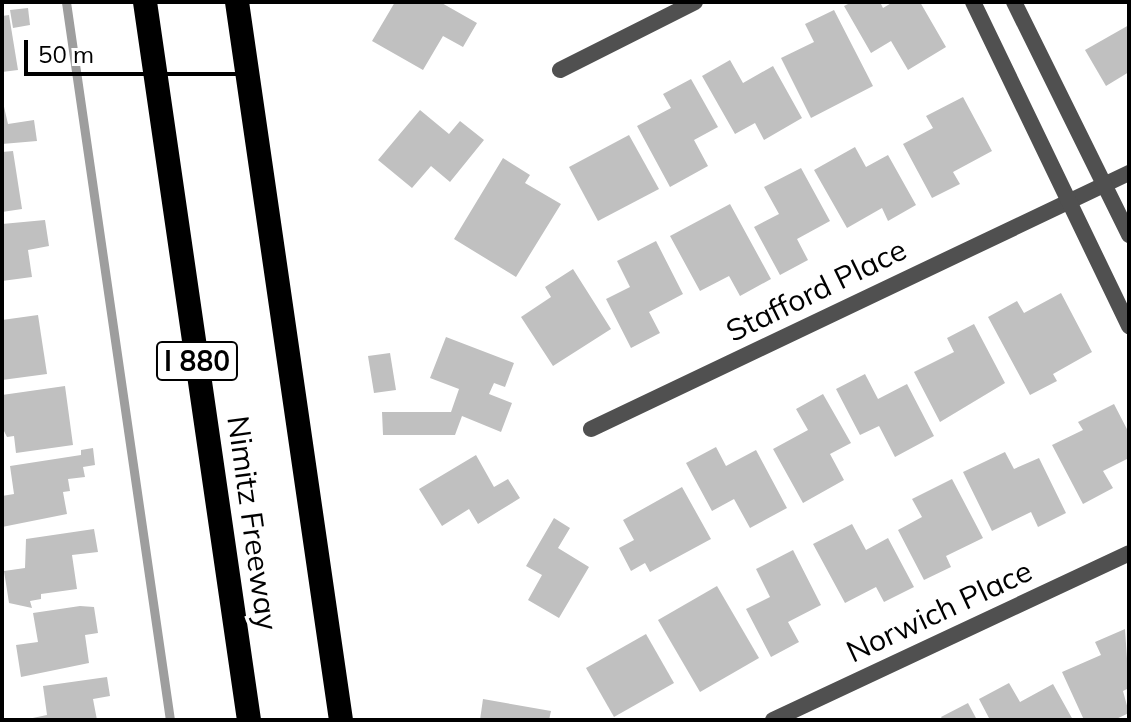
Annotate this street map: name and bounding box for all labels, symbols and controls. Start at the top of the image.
scale bar [28,24,244,74]
text: 50 m [38,39,94,69]
street label: Stafford Place [720,231,912,349]
road number: I 880 [155,337,239,385]
street label: Nimitz Freeway [220,413,286,633]
street label: Norwich Place [841,552,1037,670]

